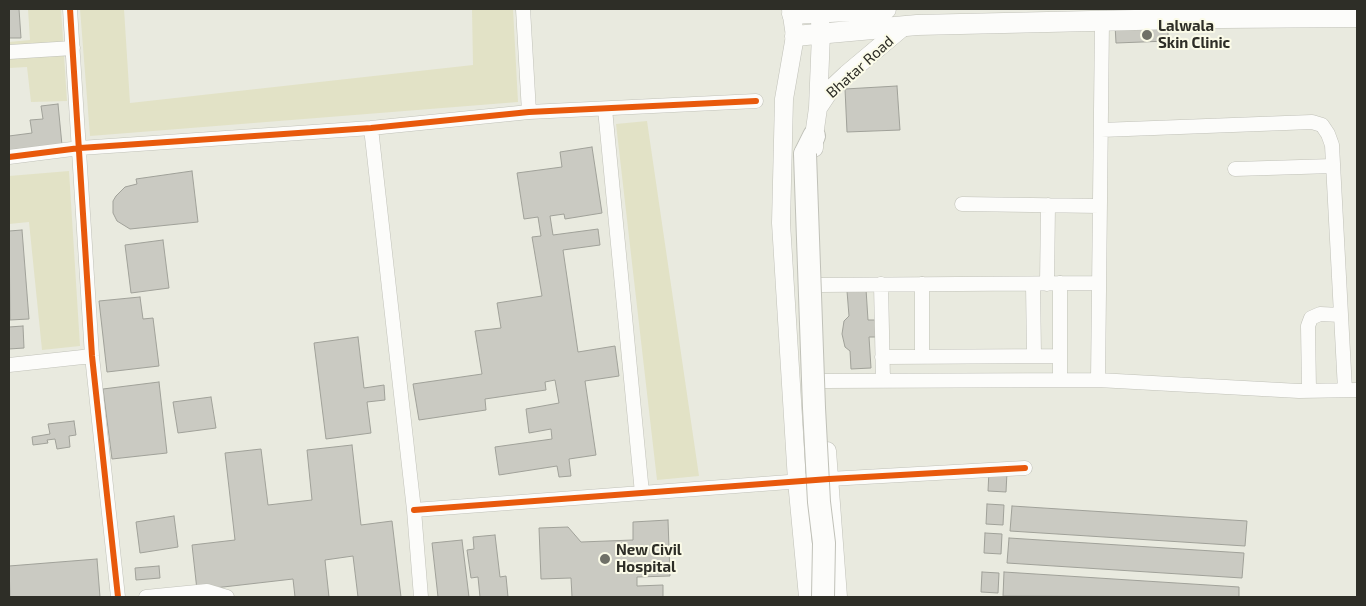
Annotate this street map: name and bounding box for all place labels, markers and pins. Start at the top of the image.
place label: Lalwala Skin Clinic [1158,17,1230,52]
marker: Lalwala Skin Clinic [1140,28,1154,42]
place label: New Civil Hospital [616,541,682,576]
marker: New Civil Hospital [598,552,612,566]

